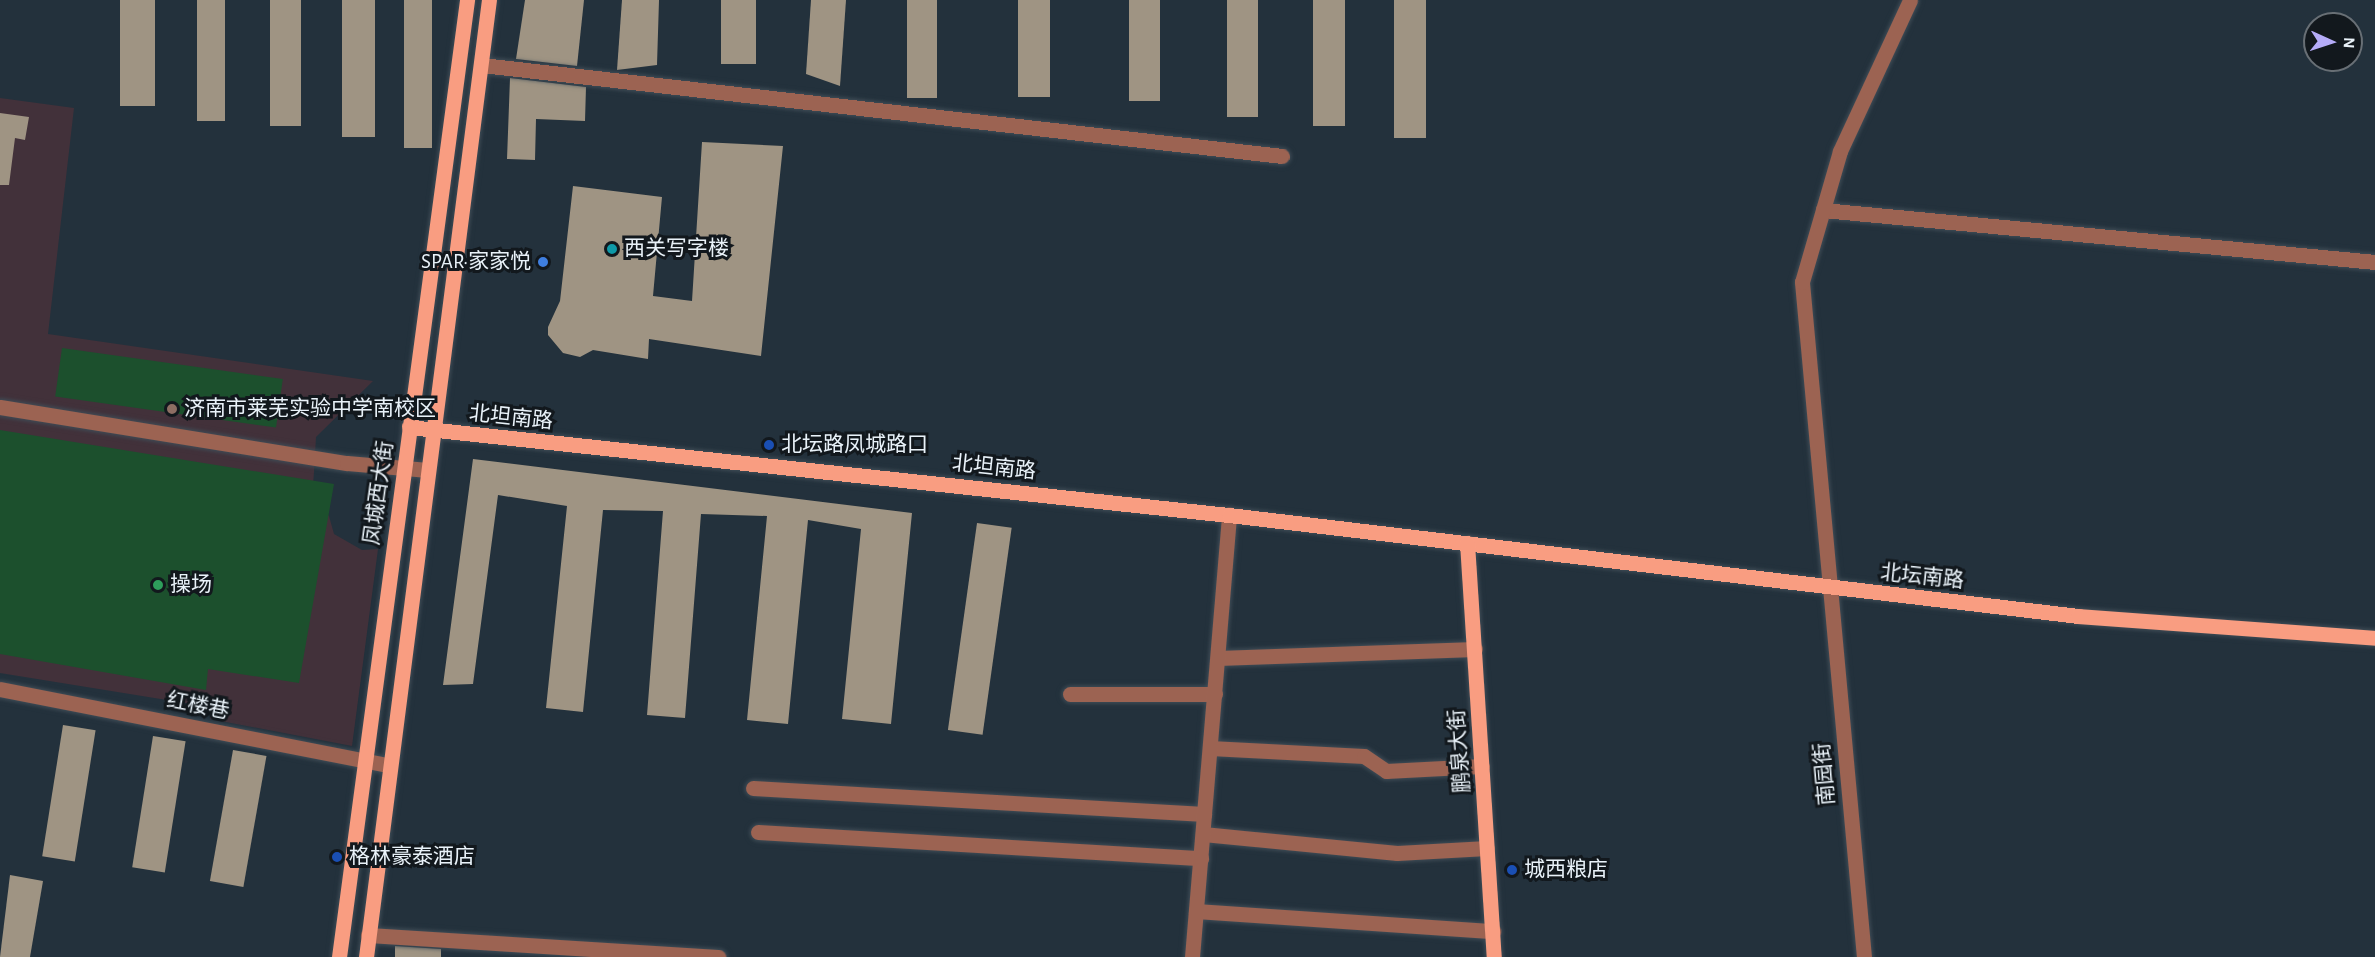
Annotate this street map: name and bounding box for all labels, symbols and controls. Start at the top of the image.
north arrow [2303,12,2363,72]
text: N [2341,37,2357,49]
place label: 西关写字楼 [624,236,729,262]
marker: 西关写字楼 [605,242,619,256]
place label: SPAR·家家悦 [421,249,531,275]
marker: SPAR·家家悦 [536,255,550,269]
place label: 济南市莱芜实验中学南校区 [184,396,436,422]
street label: 北坦南路 [468,401,554,435]
marker: 济南市莱芜实验中学南校区 [165,402,179,416]
place label: 北坛路凤城路口 [781,432,928,458]
marker: 北坛路凤城路口 [762,438,776,452]
street label: 凤城西大街 [359,439,399,547]
street label: 北坦南路 [951,451,1037,485]
street label: 北坛南路 [1879,560,1965,594]
place label: 操场 [170,572,212,598]
marker: 操场 [151,578,165,592]
street label: 红楼巷 [165,688,231,724]
street label: 鹏泉大街 [1445,708,1475,794]
street label: 南园街 [1810,742,1840,806]
place label: 格林豪泰酒店 [349,844,475,870]
marker: 格林豪泰酒店 [330,850,344,864]
place label: 城西粮店 [1524,857,1608,883]
marker: 城西粮店 [1505,863,1519,877]

